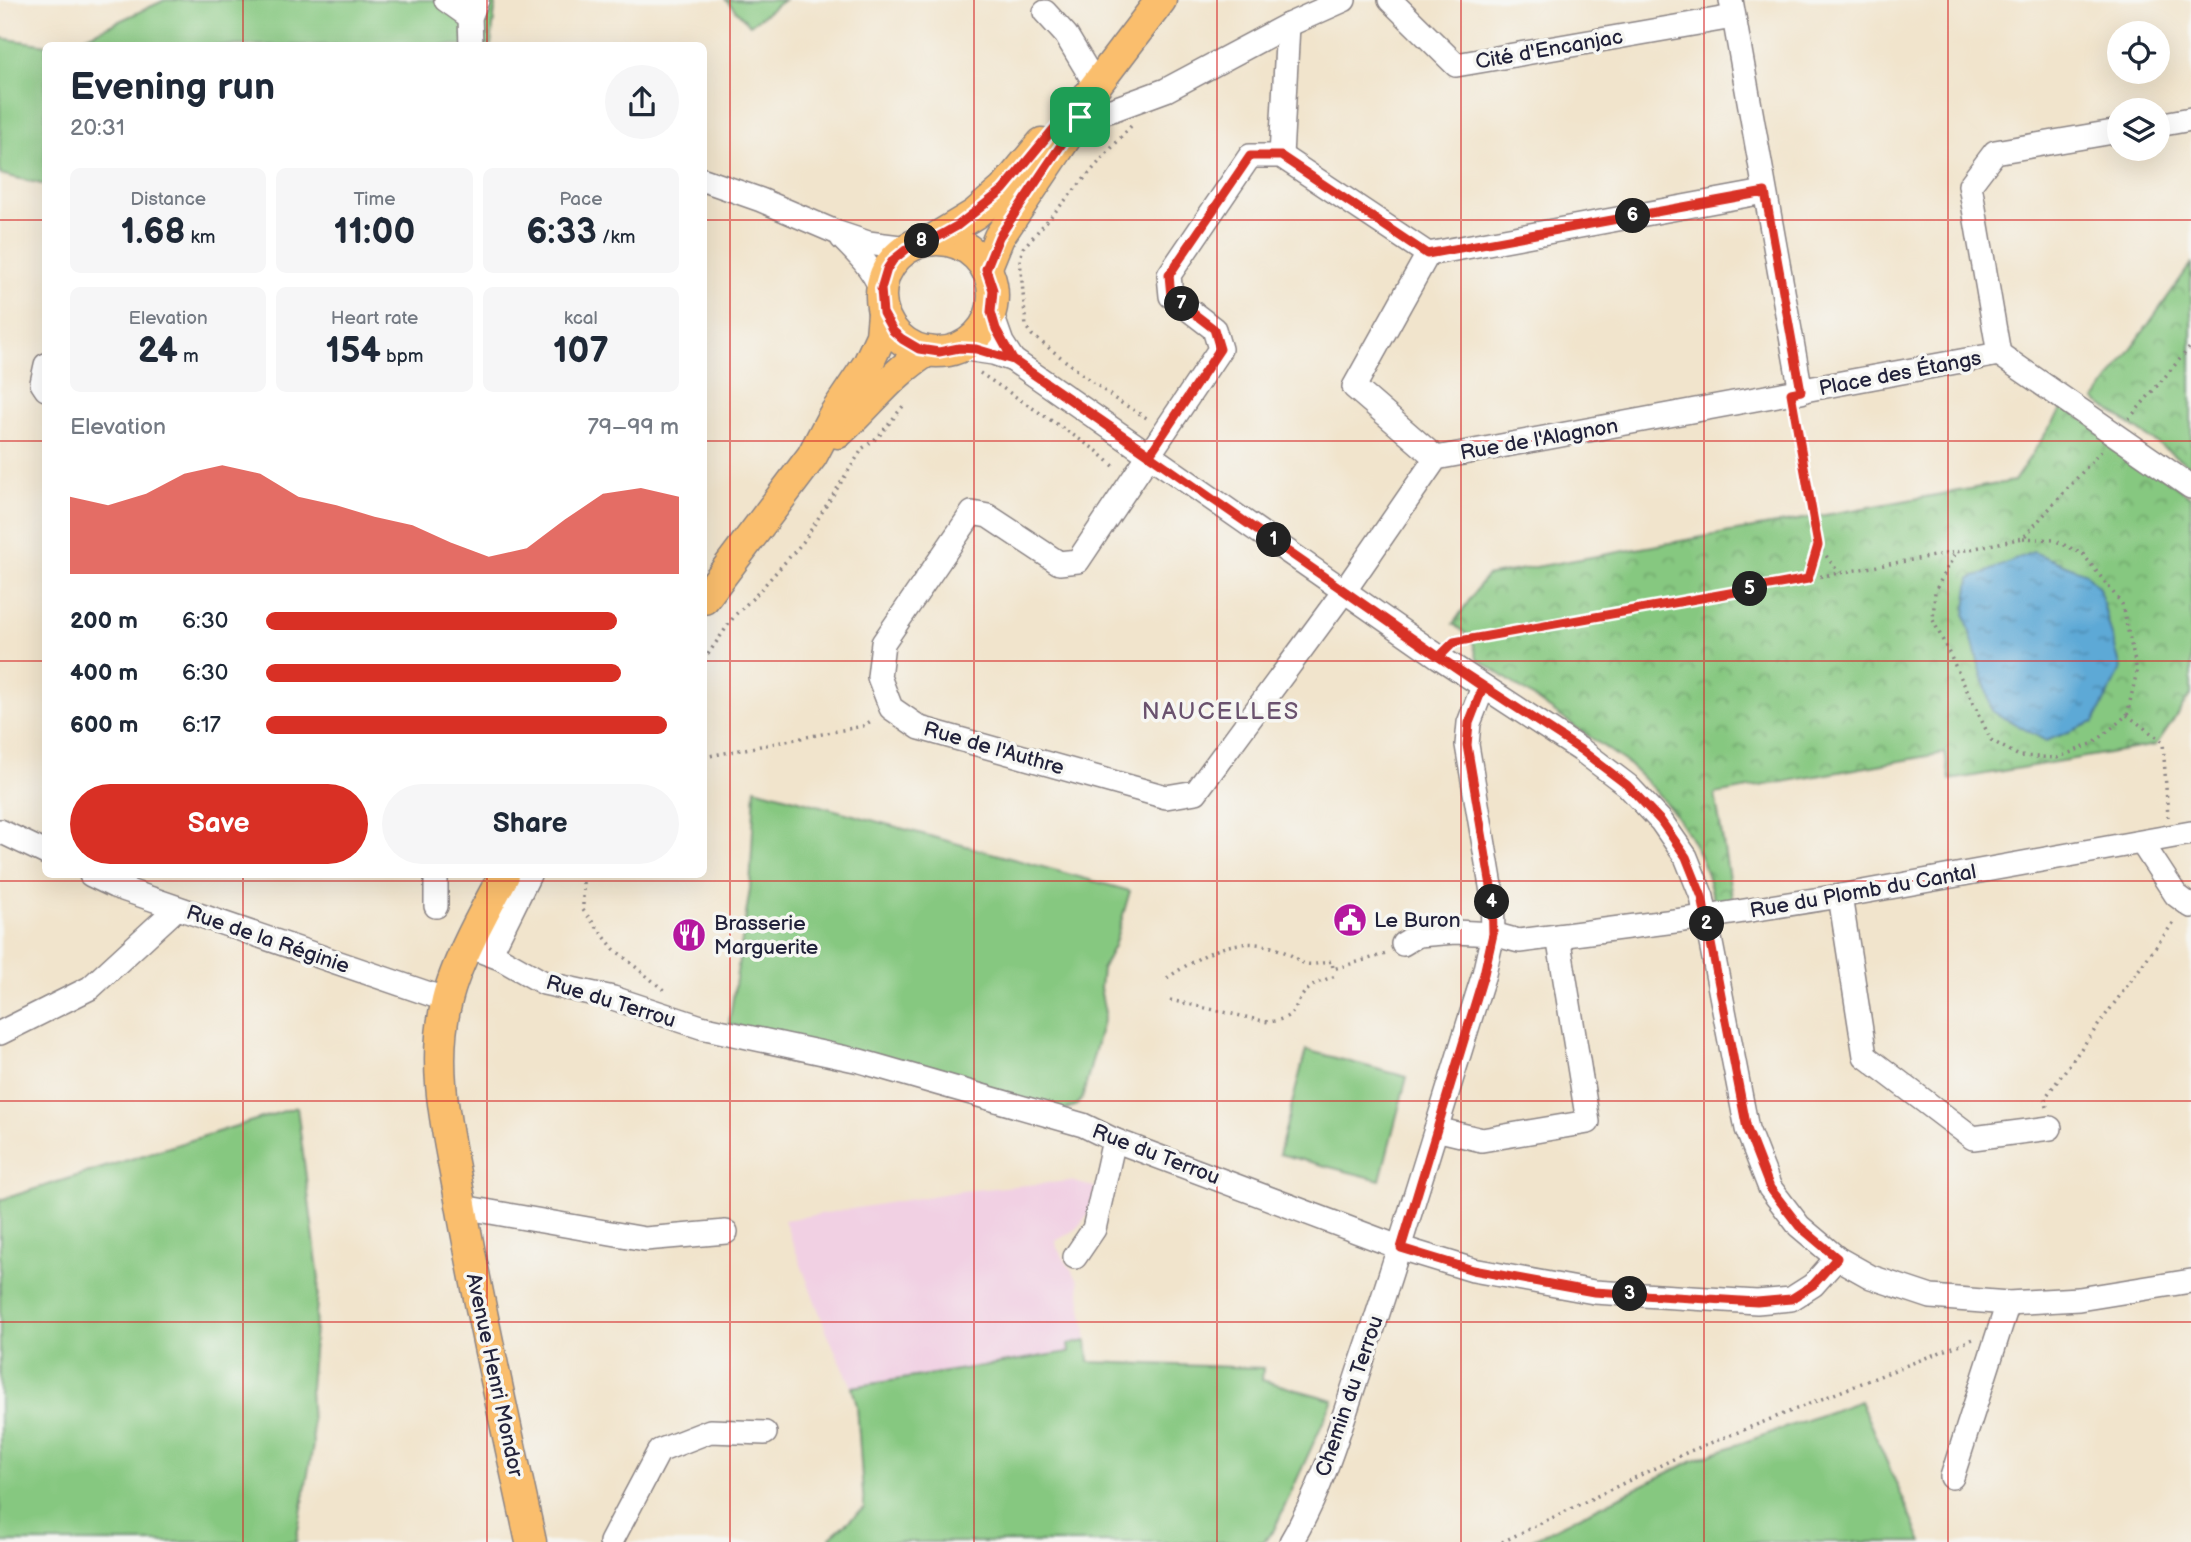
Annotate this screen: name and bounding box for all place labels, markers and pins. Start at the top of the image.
pin [1050,87,1110,147]
pin: 6 [1616,198,1650,234]
pin: 8 [904,224,940,258]
pin: 7 [1164,286,1200,322]
pin: 1 [1256,522,1292,558]
pin: 5 [1732,572,1768,606]
pin: 4 [1474,884,1510,920]
public building icon: Le Buron [1331,901,1369,939]
pin: 2 [1690,906,1724,942]
place label: Le Buron [1374,908,1461,933]
place label: Brasserie Marguerite [714,911,818,960]
restaurant icon: Brasserie Marguerite [670,916,708,954]
pin: 3 [1612,1276,1648,1312]

